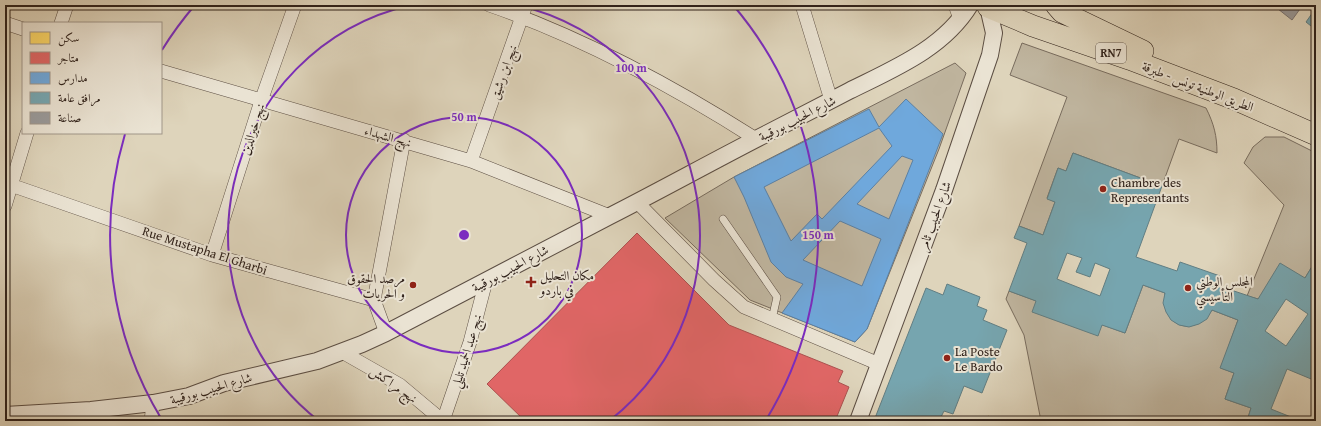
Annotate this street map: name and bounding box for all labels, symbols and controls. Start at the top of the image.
legend [22,22,162,134]
text: سكن [58,29,79,47]
street label: نهج ابن رشيق [485,42,524,103]
road number: RN7 [1096,43,1126,63]
text: متاجر [56,49,79,66]
street label: الطريق الوطنية تونس - طبرقة [1139,56,1257,117]
text: 100 m [615,59,648,76]
text: مدارس [58,69,88,86]
text: مرافق عامة [58,89,101,107]
street label: شارع الحبيب بورقيبة [755,91,840,148]
street label: نهج خيرالدين [235,101,272,158]
text: 50 m [451,108,477,125]
text: صناعة [58,109,81,126]
street label: نهج الشهداء [362,121,414,154]
place label: Chambre des Representants [1111,173,1189,207]
street label: شارع الحبيب ثامر [913,179,958,255]
marker: Chambre des Representants [1098,184,1108,194]
street label: Rue Mustapha El Gharbi [140,221,270,280]
text: 150 m [802,226,835,243]
centre of rings [457,228,471,242]
street label: شارع الحبيب بورقيبة [469,240,553,298]
place label: مكان التحليل في باردو [538,266,594,302]
place label: مرصد الحقوق و الحريات [347,269,405,303]
place label: المجلس الوطني التأسيسي [1196,272,1253,309]
marker: مكان التحليل في باردو [525,276,537,288]
marker: مرصد الحقوق و الحريات [408,280,418,290]
marker: المجلس الوطني التأسيسي [1183,283,1193,293]
street label: نهج عبد الحميد تليلي [446,312,491,392]
place label: La Poste Le Bardo [955,342,1003,376]
marker: La Poste Le Bardo [942,353,952,363]
street label: نهج مراكش [365,361,421,409]
street label: شارع الحبيب بورقيبة [168,368,255,411]

